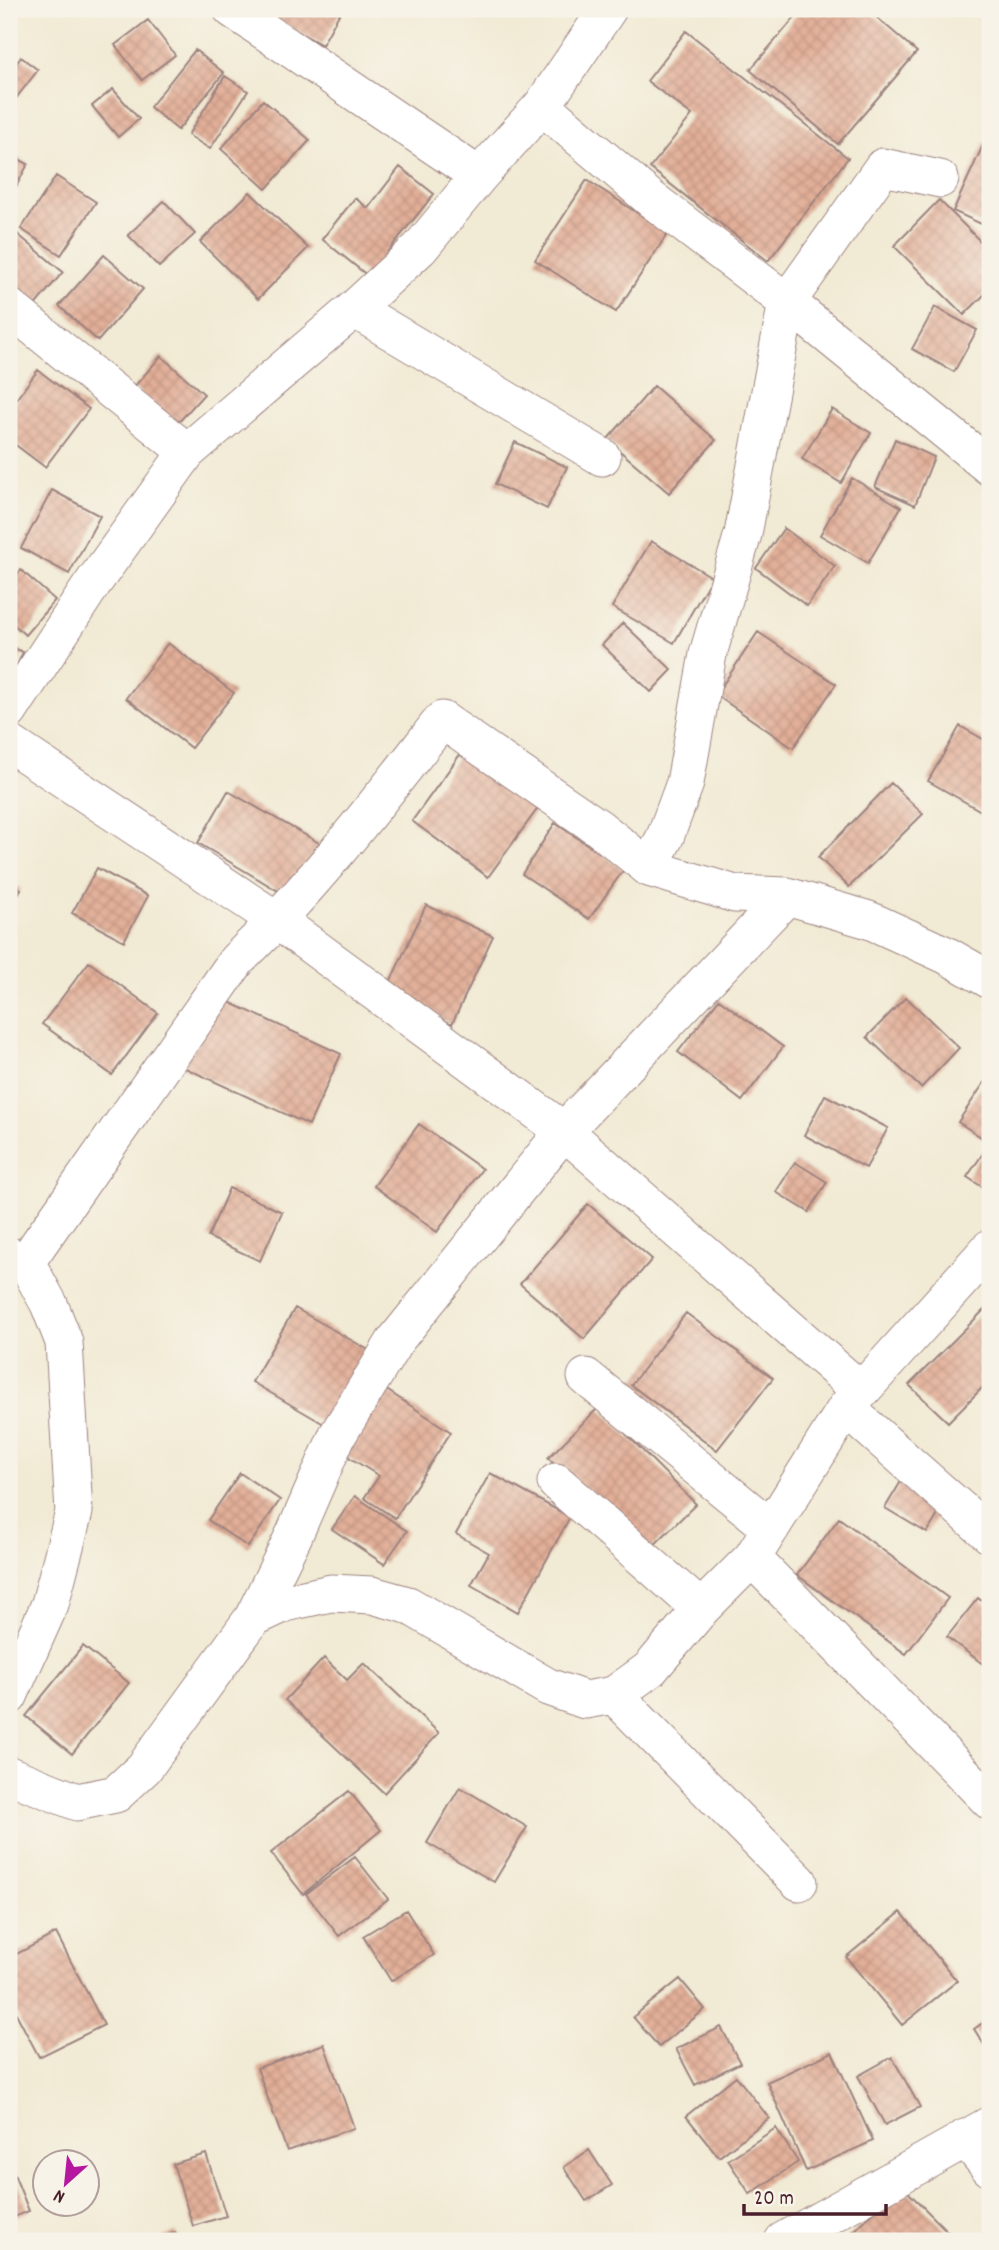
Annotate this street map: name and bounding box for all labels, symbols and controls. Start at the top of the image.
north arrow [32,2148,102,2218]
scale bar [744,2173,885,2217]
text: N [50,2181,70,2209]
text: 20 m [754,2185,794,2215]

